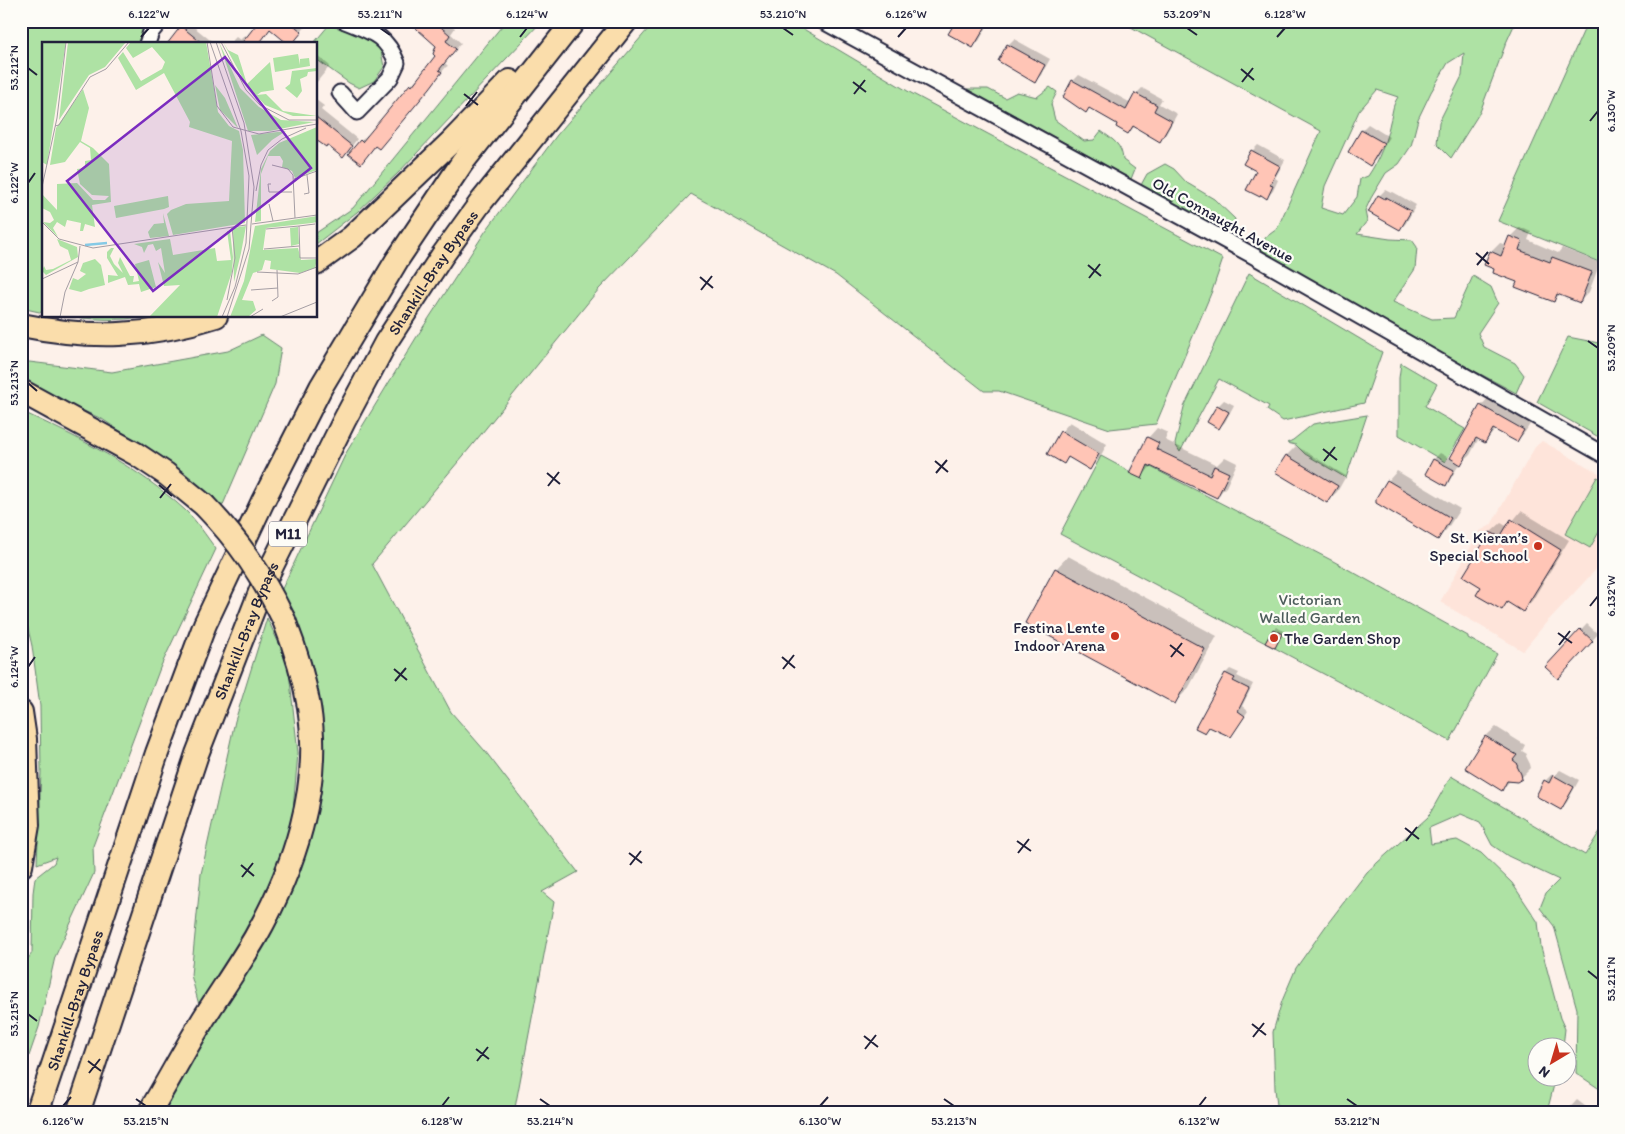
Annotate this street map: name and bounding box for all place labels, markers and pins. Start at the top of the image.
place label: St. Kieran’s Special School [1430,528,1528,565]
marker: St. Kieran’s Special School [1532,540,1544,552]
place label: Festina Lente Indoor Arena [1013,618,1106,655]
place label: The Garden Shop [1284,629,1401,648]
marker: Festina Lente Indoor Arena [1109,630,1121,642]
marker: The Garden Shop [1268,632,1280,644]

